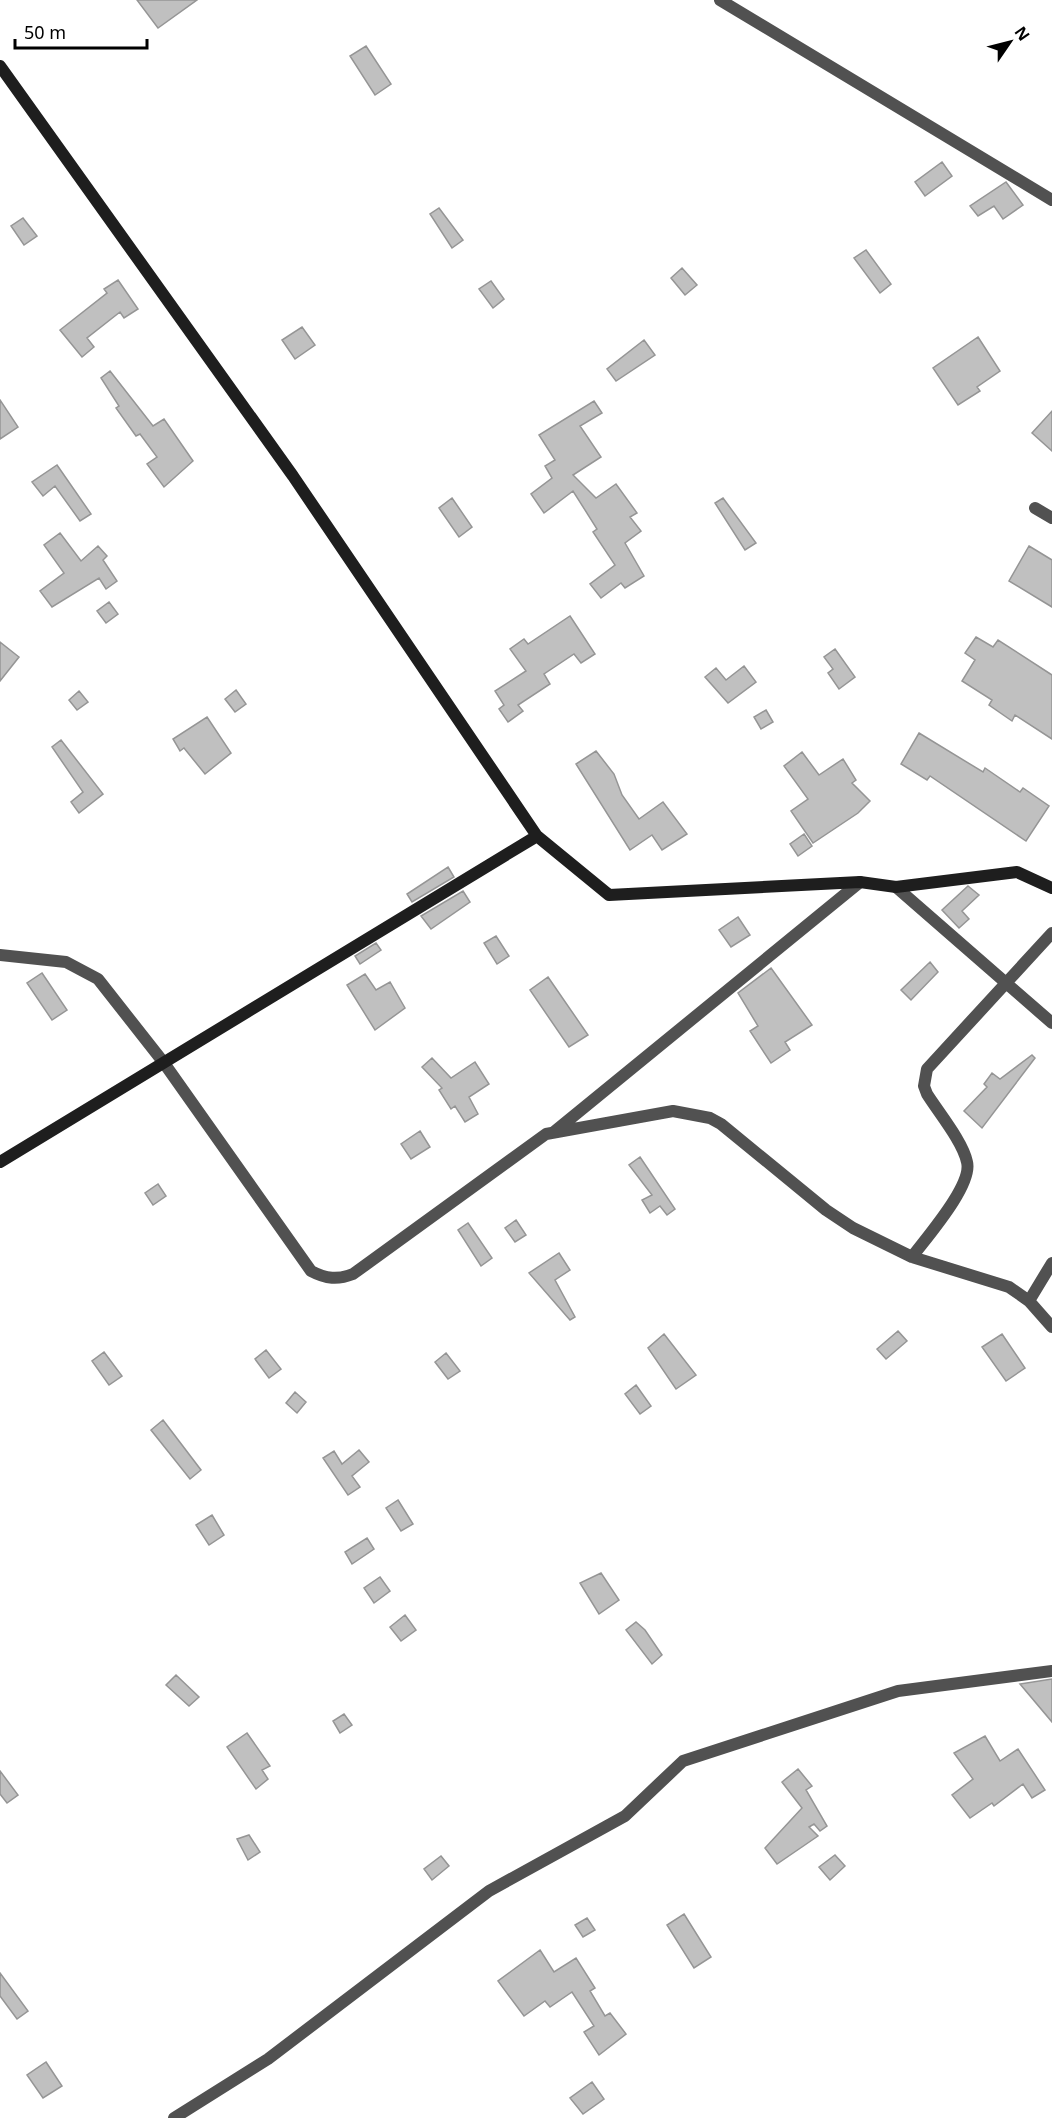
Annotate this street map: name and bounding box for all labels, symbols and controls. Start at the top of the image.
scale bar [15,12,147,50]
north arrow [980,12,1040,72]
text: 50 m [24,20,66,44]
text: N [1010,22,1035,45]

